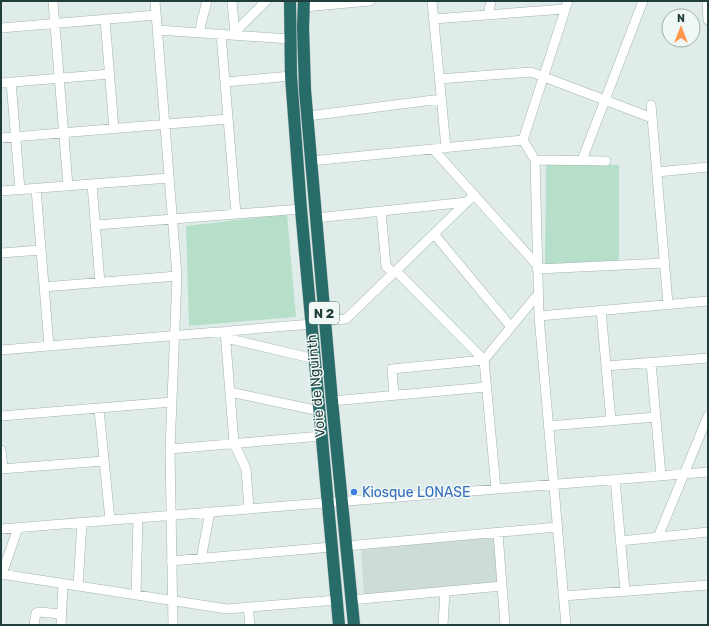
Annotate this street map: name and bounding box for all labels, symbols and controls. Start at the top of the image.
north arrow [661,8,701,48]
text: N [677,12,685,25]
road number: N 2 [309,302,339,324]
street label: Voie de Nguinth [303,334,329,438]
place label: Kiosque LONASE [362,484,470,501]
marker: Kiosque LONASE [349,487,359,497]

